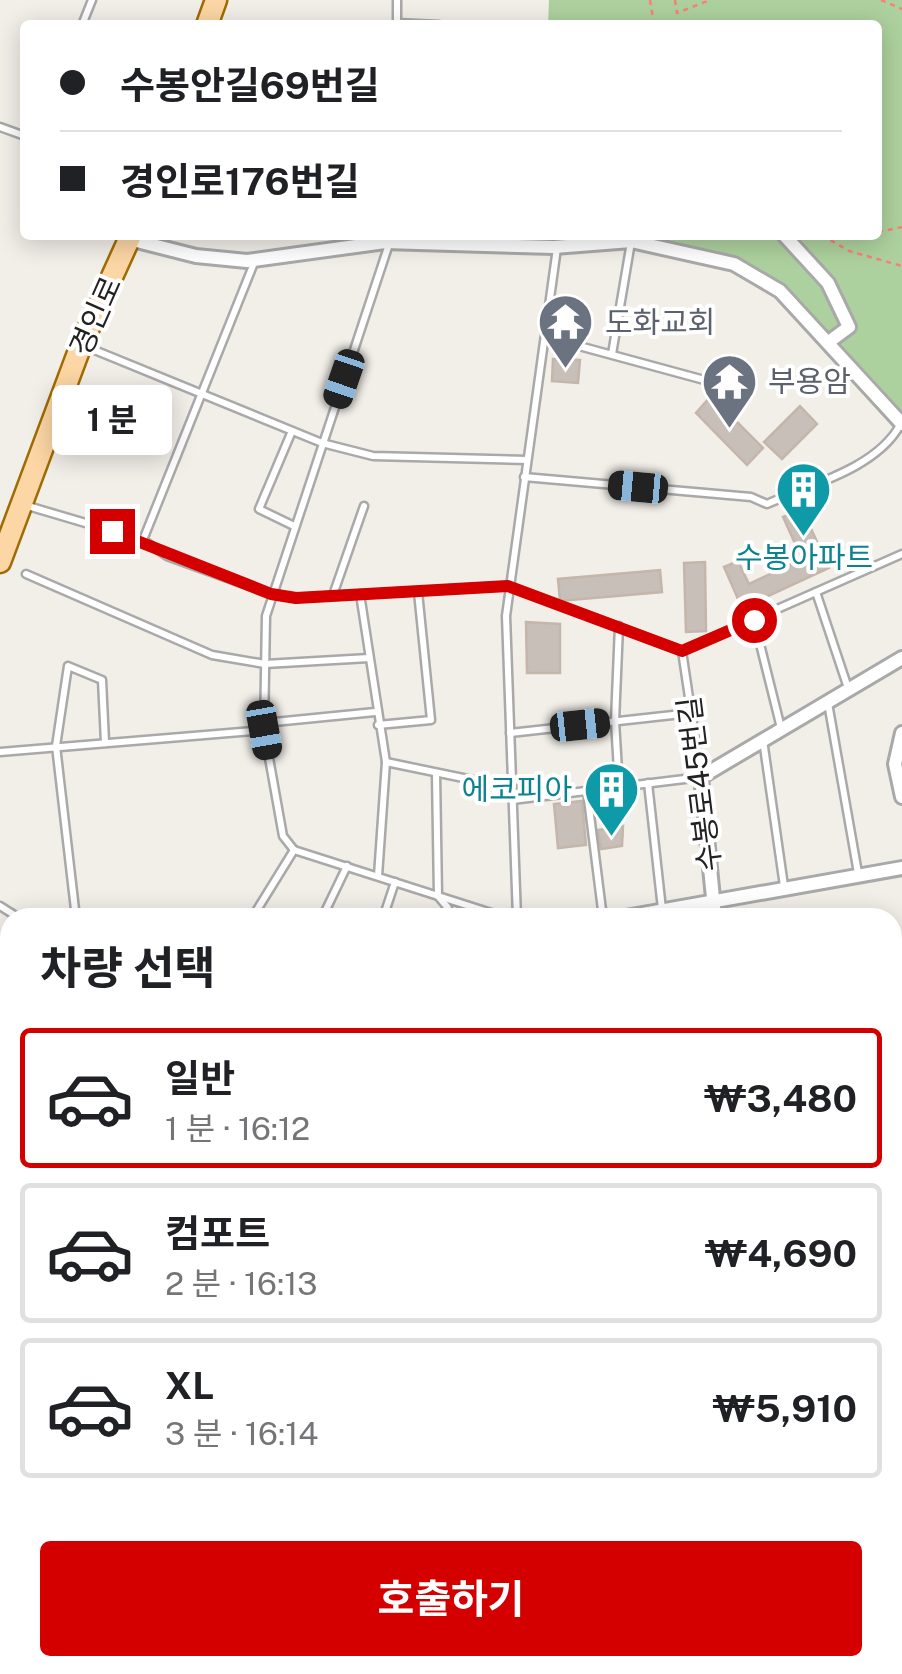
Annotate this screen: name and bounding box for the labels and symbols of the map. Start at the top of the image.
street label: 경인로 [62,271,128,361]
temple icon: 도화교회 [536,292,596,371]
place label: 도화교회 [605,304,715,340]
car [320,346,368,412]
temple icon: 부용암 [699,351,759,430]
place label: 부용암 [768,363,851,399]
callout: 1 분 [52,386,172,456]
building icon: 수봉아파트 [774,459,834,538]
car [607,469,669,505]
route end [90,509,135,554]
place label: 수봉아파트 [735,539,873,575]
route start [732,598,777,643]
street label: 수봉로45번길 [670,695,728,873]
car [244,698,284,762]
car [549,707,611,743]
building icon: 에코피아 [581,759,641,838]
place label: 에코피아 [462,771,572,807]

